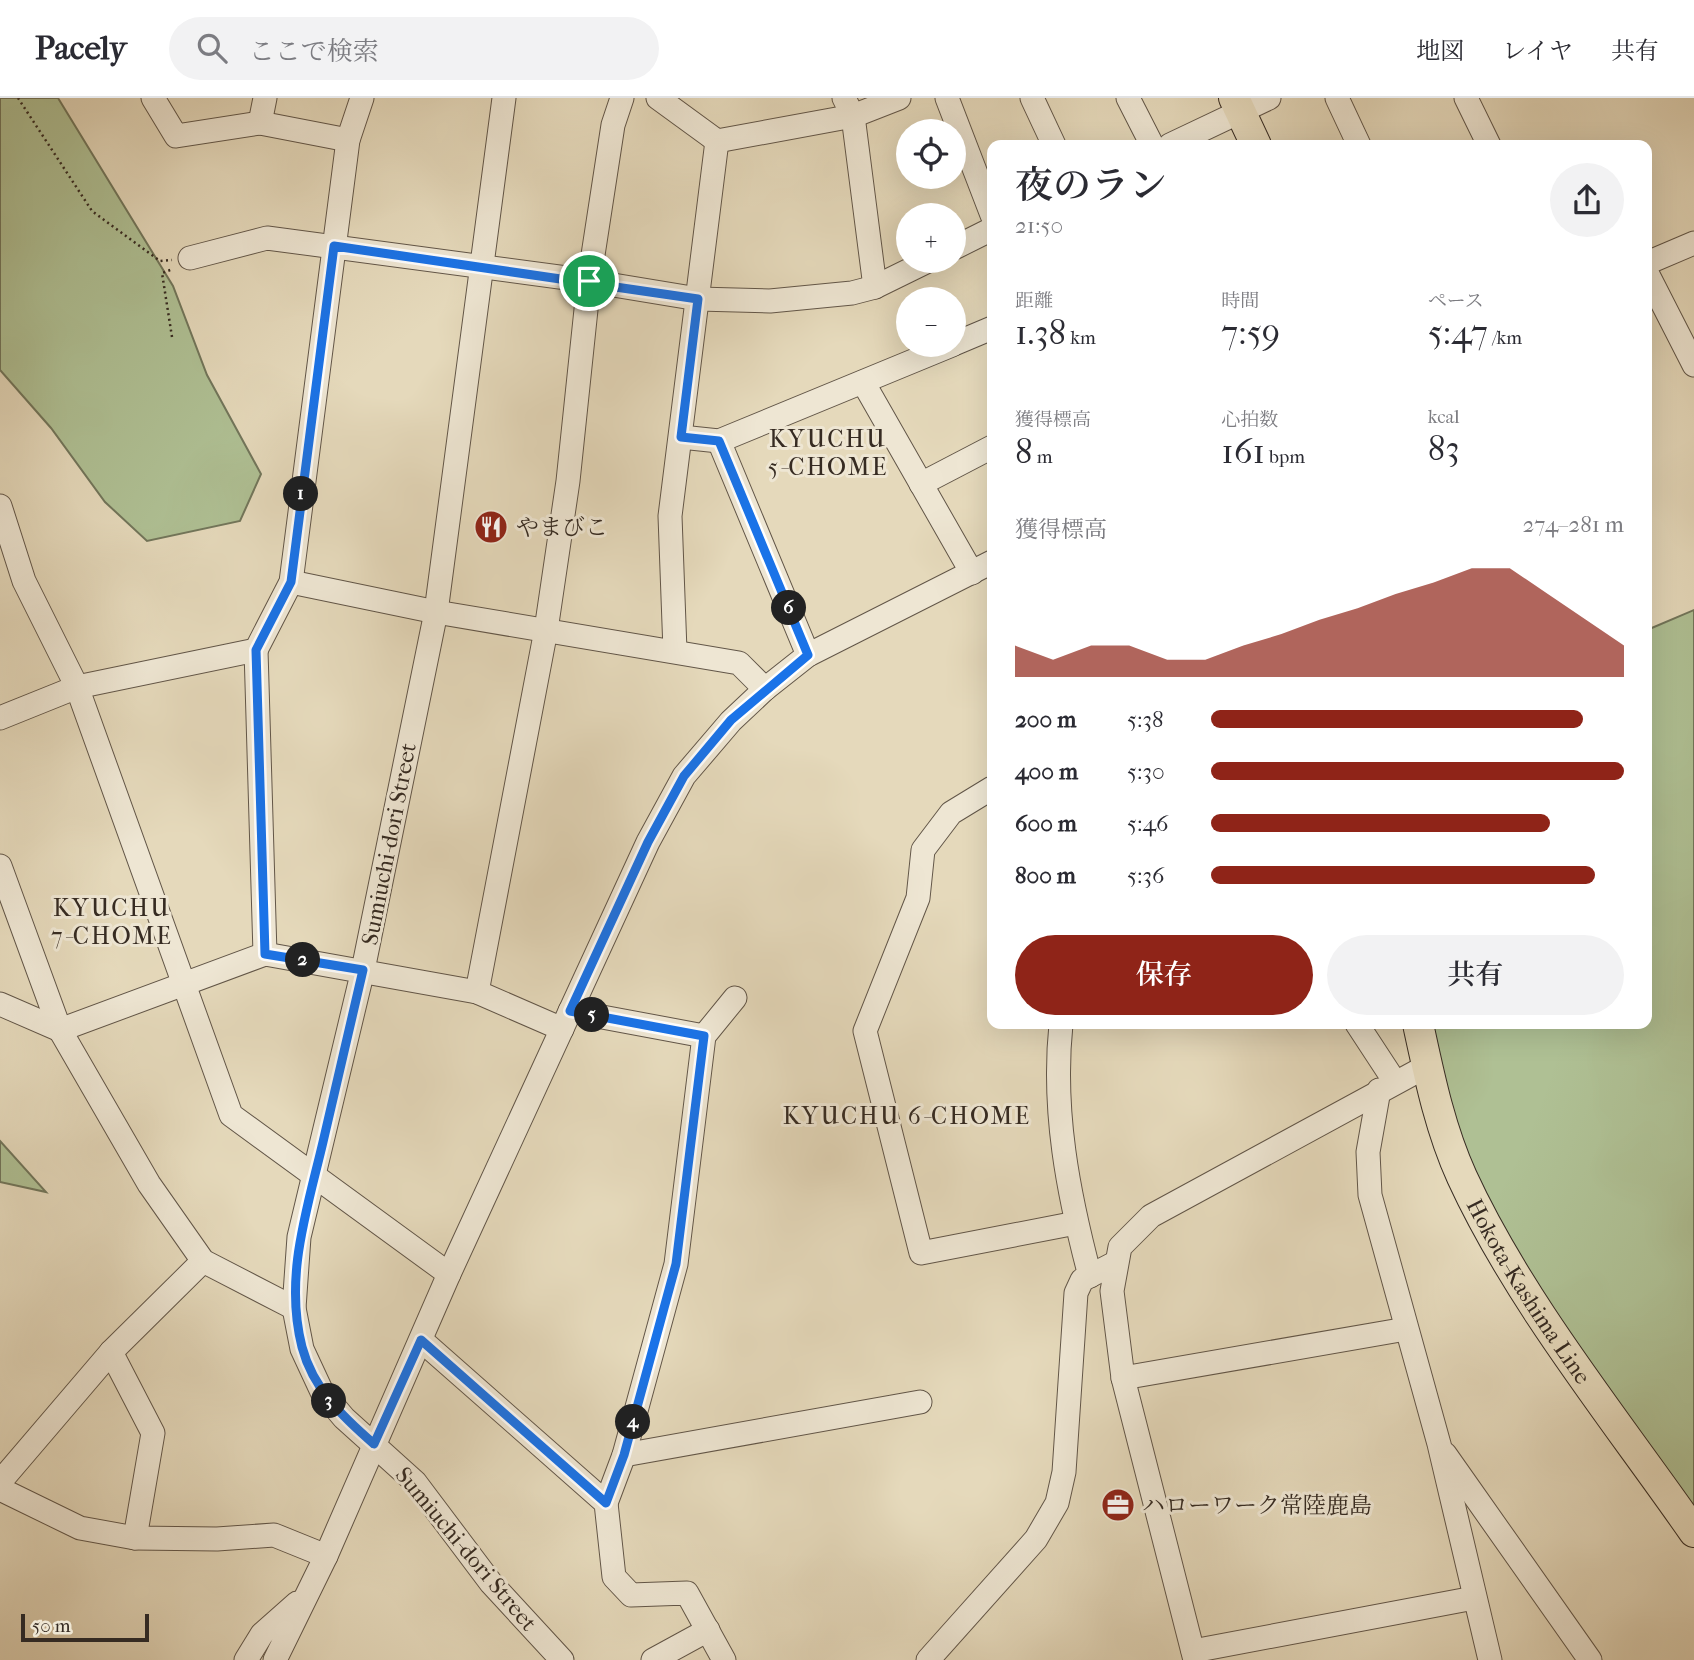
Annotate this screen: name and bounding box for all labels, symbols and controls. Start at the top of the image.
search box [169,17,659,80]
text: Pacely [35,29,127,68]
icon: search [193,29,231,67]
text: ここで検索 [249,36,379,67]
text: 地図 [1416,37,1464,65]
text: レイヤ [1502,37,1573,65]
text: 共有 [1611,37,1659,65]
map controls [896,119,966,357]
button: locate [896,119,966,189]
text: 夜のラン [1015,163,1167,208]
button: share [1550,163,1624,237]
button: + [896,203,966,273]
text: 21:50 [1015,212,1063,239]
pin [559,251,619,311]
icon: arrive [570,262,608,300]
button: − [896,287,966,357]
text: 距離 [1015,290,1053,312]
text: 時間 [1221,290,1259,312]
text: ペース [1428,290,1484,312]
text: 1.38 [1015,312,1066,353]
text: 7:59 [1221,312,1280,353]
text: 5:47 [1428,312,1488,353]
text: km [1066,327,1096,349]
text: /km [1488,327,1522,349]
text: kcal [1428,406,1460,428]
text: 獲得標高 [1015,409,1091,431]
text: 心拍数 [1221,409,1278,431]
district label: KYUCHU 5-CHOME [768,425,888,481]
text: 83 [1428,428,1460,469]
text: 8 [1015,431,1033,472]
text: 161 [1221,431,1265,472]
text: m [1033,446,1052,468]
text: bpm [1265,446,1305,468]
pin: 1 [284,476,318,512]
text: 1 [297,482,304,504]
restaurant icon: やまびこ [472,508,510,546]
text: 274–281 m [1522,511,1624,538]
place label: やまびこ [516,514,608,541]
text: 獲得標高 [1015,516,1107,543]
pin: 6 [772,590,806,626]
text: 6 [783,596,794,618]
text: 200 m [1015,706,1076,733]
text: 5:38 [1127,706,1164,733]
street label: Sumiuchi-dori Street [356,741,422,947]
text: 400 m [1015,758,1078,785]
text: 5:30 [1127,758,1165,785]
text: 600 m [1015,810,1077,837]
text: 5:46 [1127,810,1169,837]
text: 800 m [1015,862,1076,889]
text: 5:36 [1127,862,1164,889]
district label: KYUCHU 7-CHOME [51,894,173,950]
button: 保存 [1015,935,1313,1015]
button: 共有 [1327,935,1624,1015]
pin: 2 [286,942,320,978]
text: 2 [298,948,307,970]
pin: 5 [574,998,610,1032]
text: 5 [587,1003,596,1025]
district label: KYUCHU 6-CHOME [783,1102,1031,1130]
street label: Hokota-Kashima Line [1461,1194,1597,1389]
pin: 3 [312,1384,346,1418]
text: 3 [325,1389,332,1411]
pin: 4 [616,1404,650,1440]
text: 4 [627,1410,638,1432]
street label: Sumiuchi-dori Street [390,1462,542,1636]
office icon: ハローワーク常陸鹿島 [1099,1486,1137,1524]
place label: ハローワーク常陸鹿島 [1142,1492,1372,1519]
scale bar [21,1611,149,1643]
text: 50 m [32,1615,71,1637]

